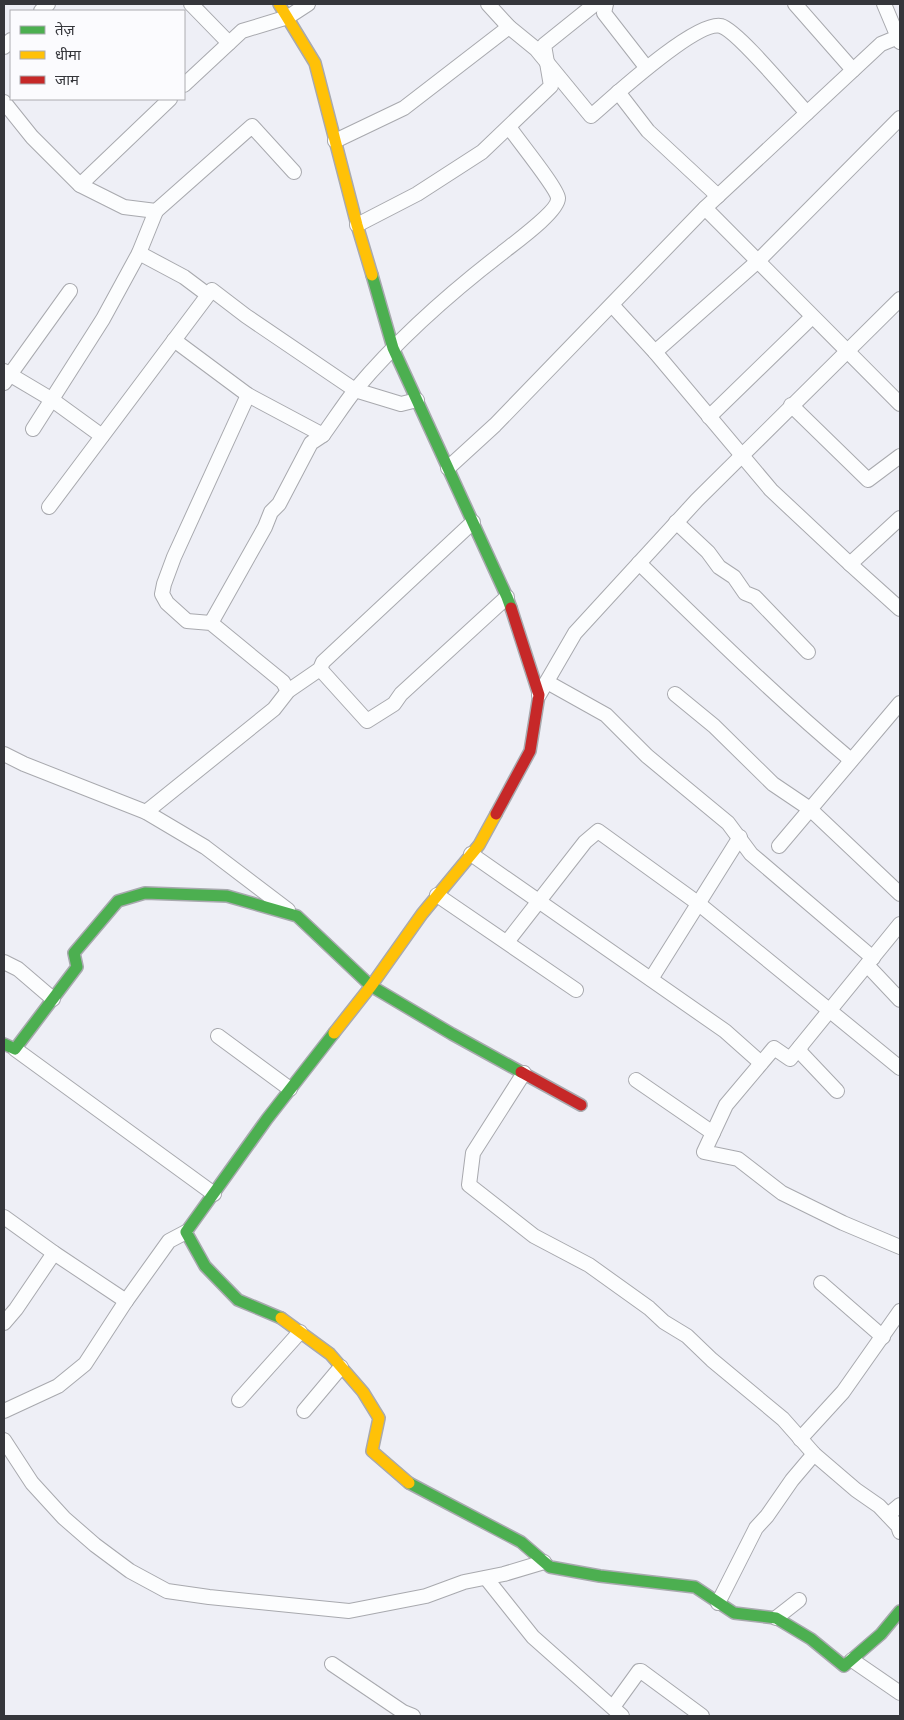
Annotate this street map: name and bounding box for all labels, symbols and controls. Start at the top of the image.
legend [10,10,185,100]
text: तेज़ [55,21,76,39]
text: धीमा [55,46,82,64]
text: जाम [55,71,80,89]

